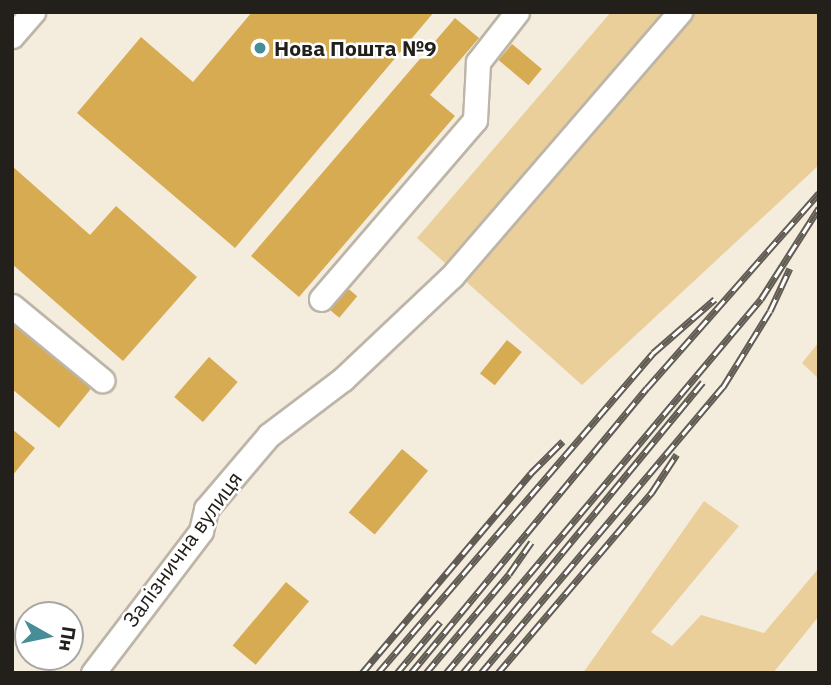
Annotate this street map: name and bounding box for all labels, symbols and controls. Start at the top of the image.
place label: Нова Пошта №9 [274,35,436,61]
marker: Нова Пошта №9 [252,40,268,56]
street label: Залізнична вулиця [117,466,247,632]
north arrow [14,601,84,671]
text: Пн [54,625,82,653]

